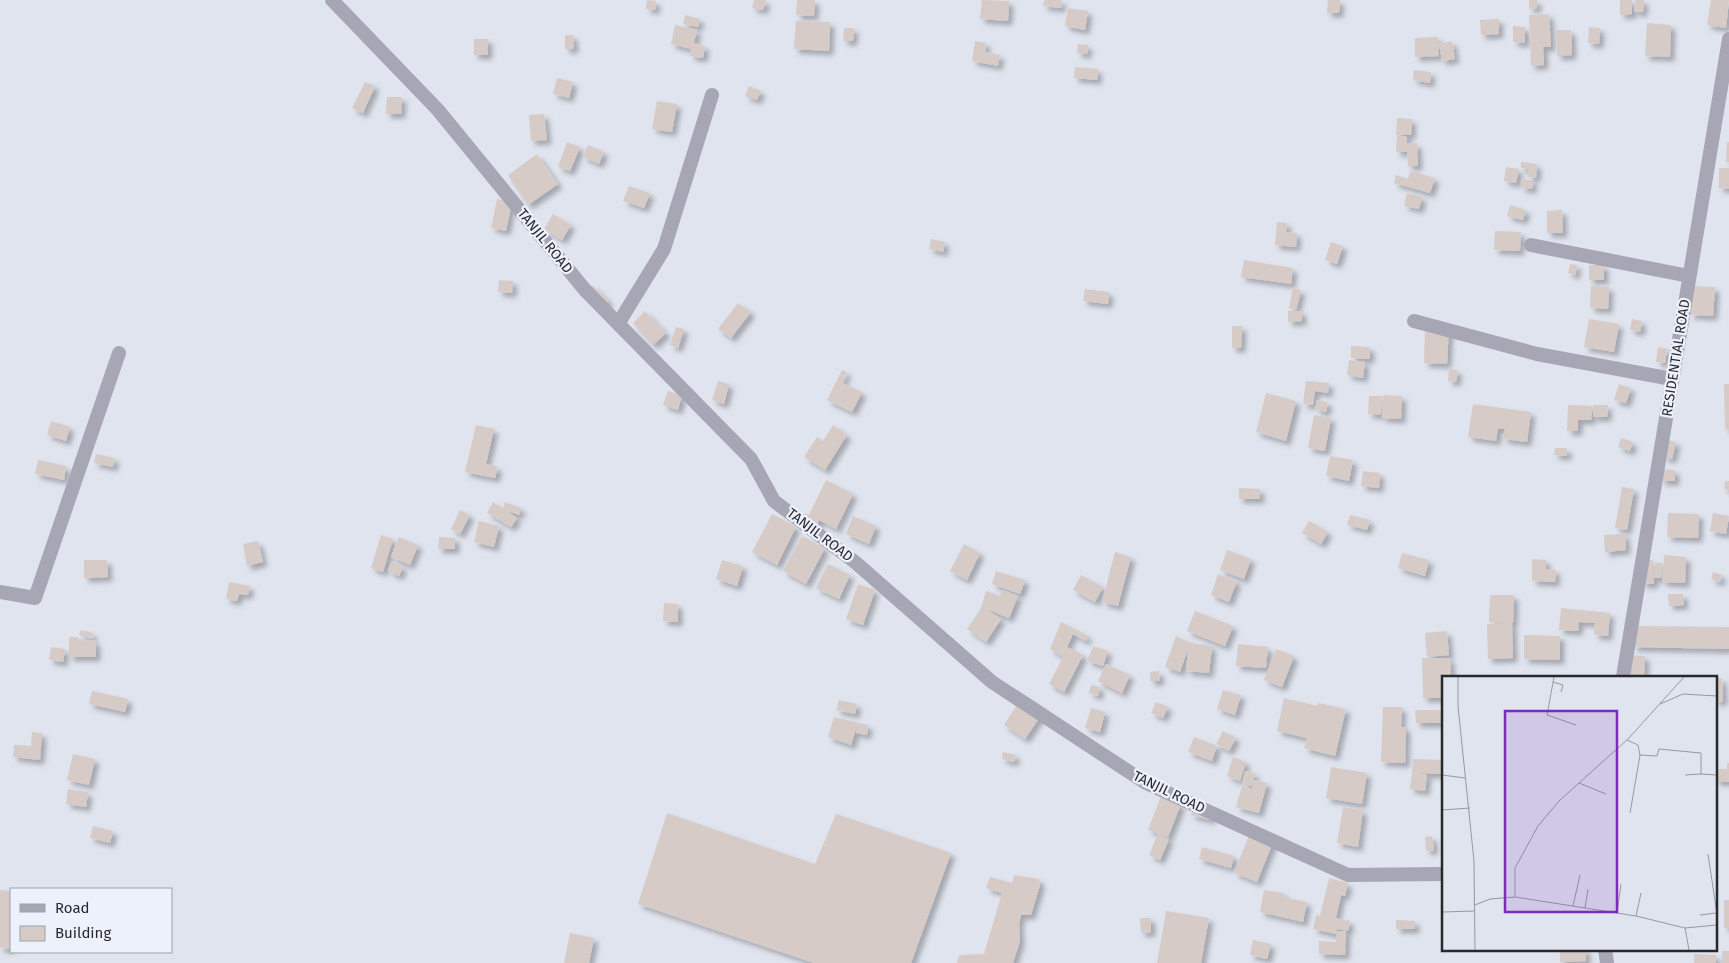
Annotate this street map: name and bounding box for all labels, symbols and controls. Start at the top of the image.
street label: TANJIL ROAD [514,205,576,277]
street label: RESIDENTIAL ROAD [1658,298,1694,418]
street label: TANJIL ROAD [784,505,856,565]
inset map [1442,676,1716,950]
street label: TANJIL ROAD [1130,767,1208,817]
legend [10,888,172,953]
text: Road [55,899,90,917]
text: Building [55,924,111,942]

